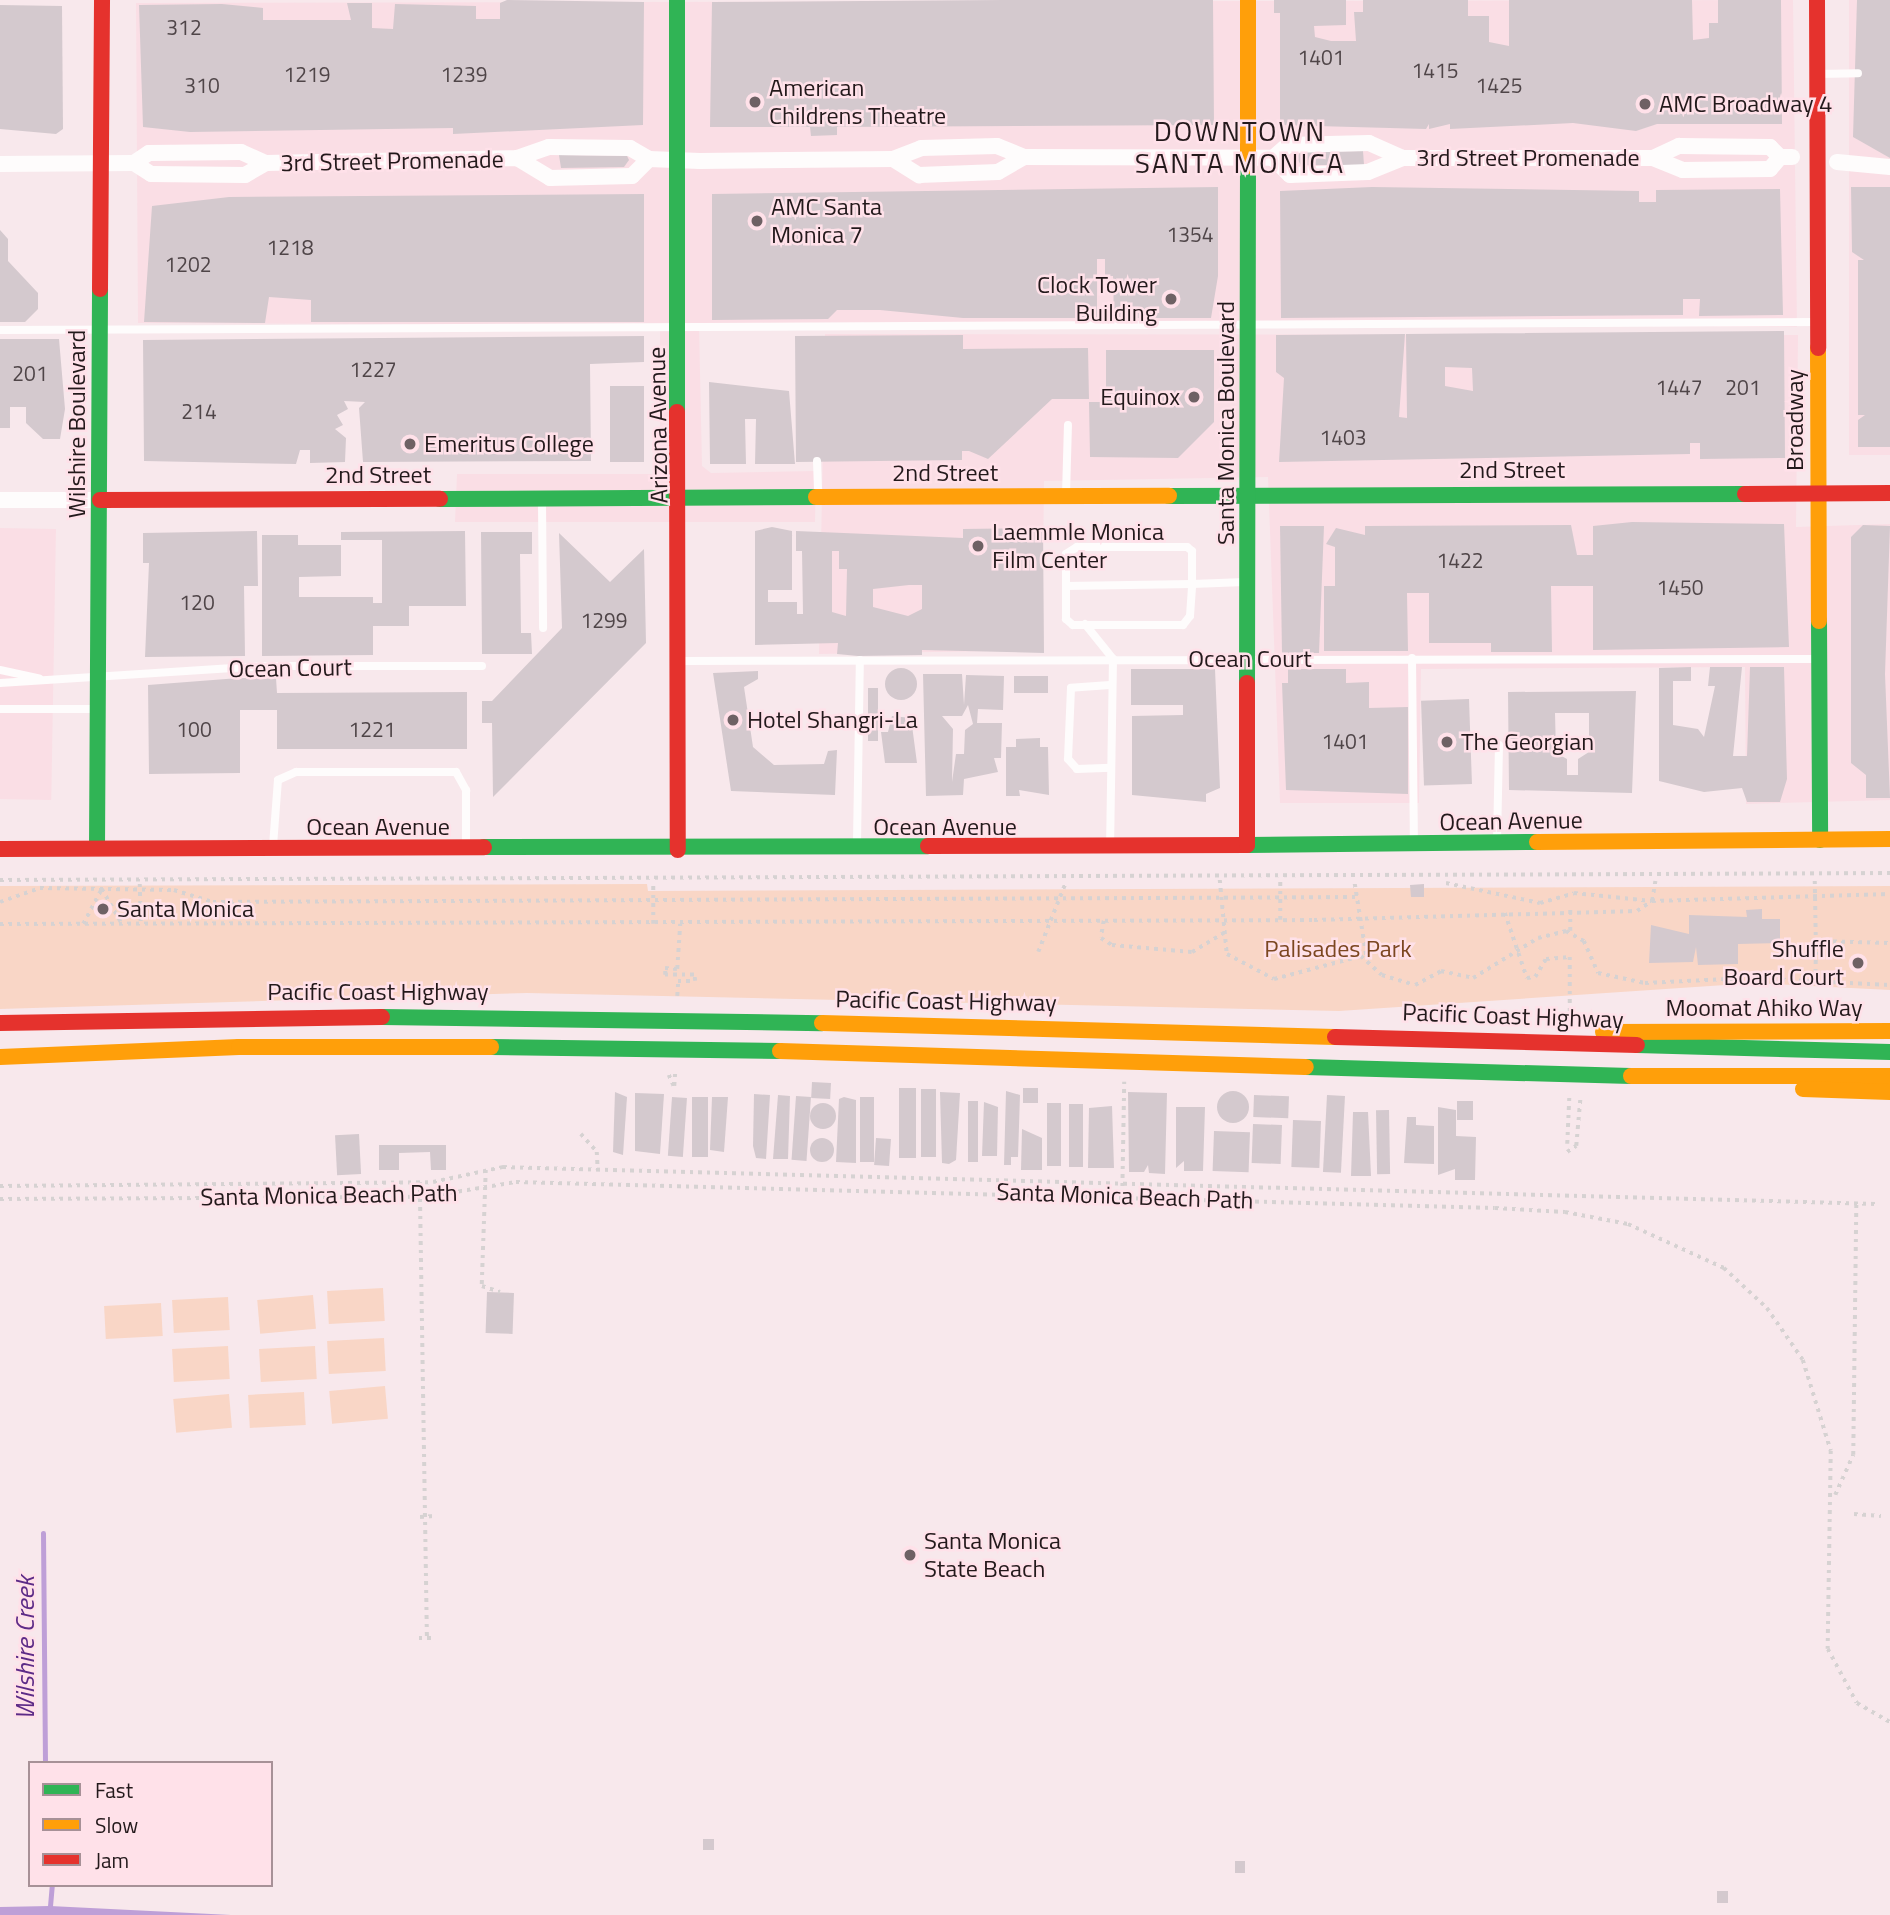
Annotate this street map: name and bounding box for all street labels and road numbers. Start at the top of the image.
street label: 3rd Street Promenade [1416,144,1640,172]
street label: 3rd Street Promenade [280,145,504,177]
street label: Santa Monica Boulevard [1212,301,1240,545]
street label: Wilshire Boulevard [63,330,91,518]
street label: Arizona Avenue [642,346,674,504]
street label: Broadway [1781,369,1809,471]
street label: 2nd Street [1459,456,1565,484]
street label: 2nd Street [892,459,998,487]
street label: 2nd Street [325,461,431,489]
street label: Ocean Court [1188,645,1312,673]
street label: Ocean Court [228,653,352,683]
street label: Ocean Avenue [1439,805,1583,837]
street label: Ocean Avenue [306,813,450,841]
street label: Ocean Avenue [873,813,1017,841]
street label: Pacific Coast Highway [267,978,489,1006]
street label: Pacific Coast Highway [835,985,1057,1017]
street label: Moomat Ahiko Way [1665,994,1863,1022]
street label: Pacific Coast Highway [1402,998,1624,1034]
street label: Santa Monica Beach Path [996,1177,1254,1215]
street label: Santa Monica Beach Path [200,1178,458,1212]

